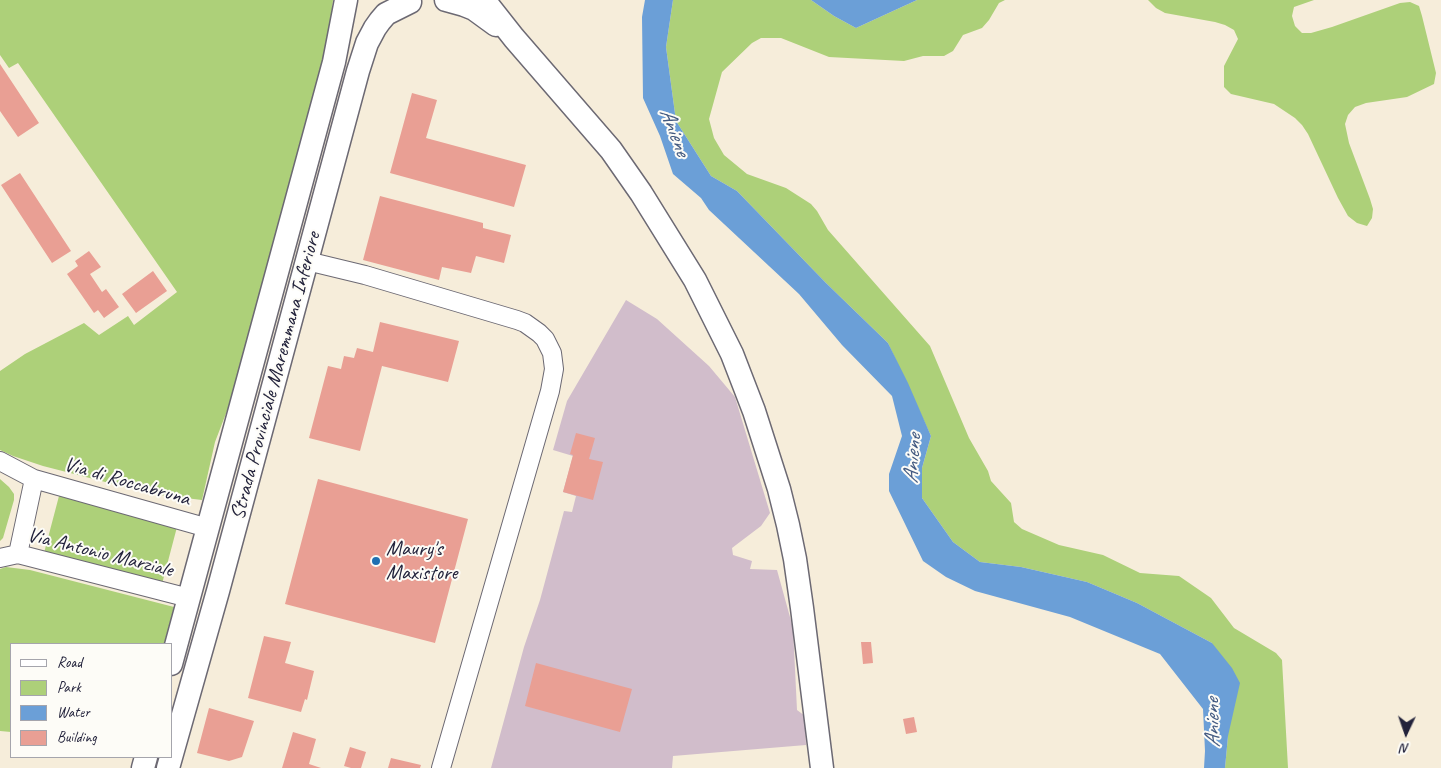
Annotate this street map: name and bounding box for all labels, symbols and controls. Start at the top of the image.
water label: Aniene [653,104,695,160]
street label: Strada Provinciale Maremmana Inferiore [225,229,327,523]
water label: Aniene [898,434,928,484]
street label: Via di Roccabruna [61,452,193,512]
street label: Via Antonio Marziale [25,523,175,583]
place label: Maury's Maxistore [386,536,457,586]
marker: Maury's Maxistore [370,555,382,567]
legend [10,643,172,758]
text: Road [57,653,82,672]
text: Park [57,678,81,697]
water label: Aniene [1199,698,1227,748]
text: Water [57,703,90,722]
north arrow [1381,708,1431,758]
text: Building [57,728,96,747]
text: N [1400,740,1410,757]

